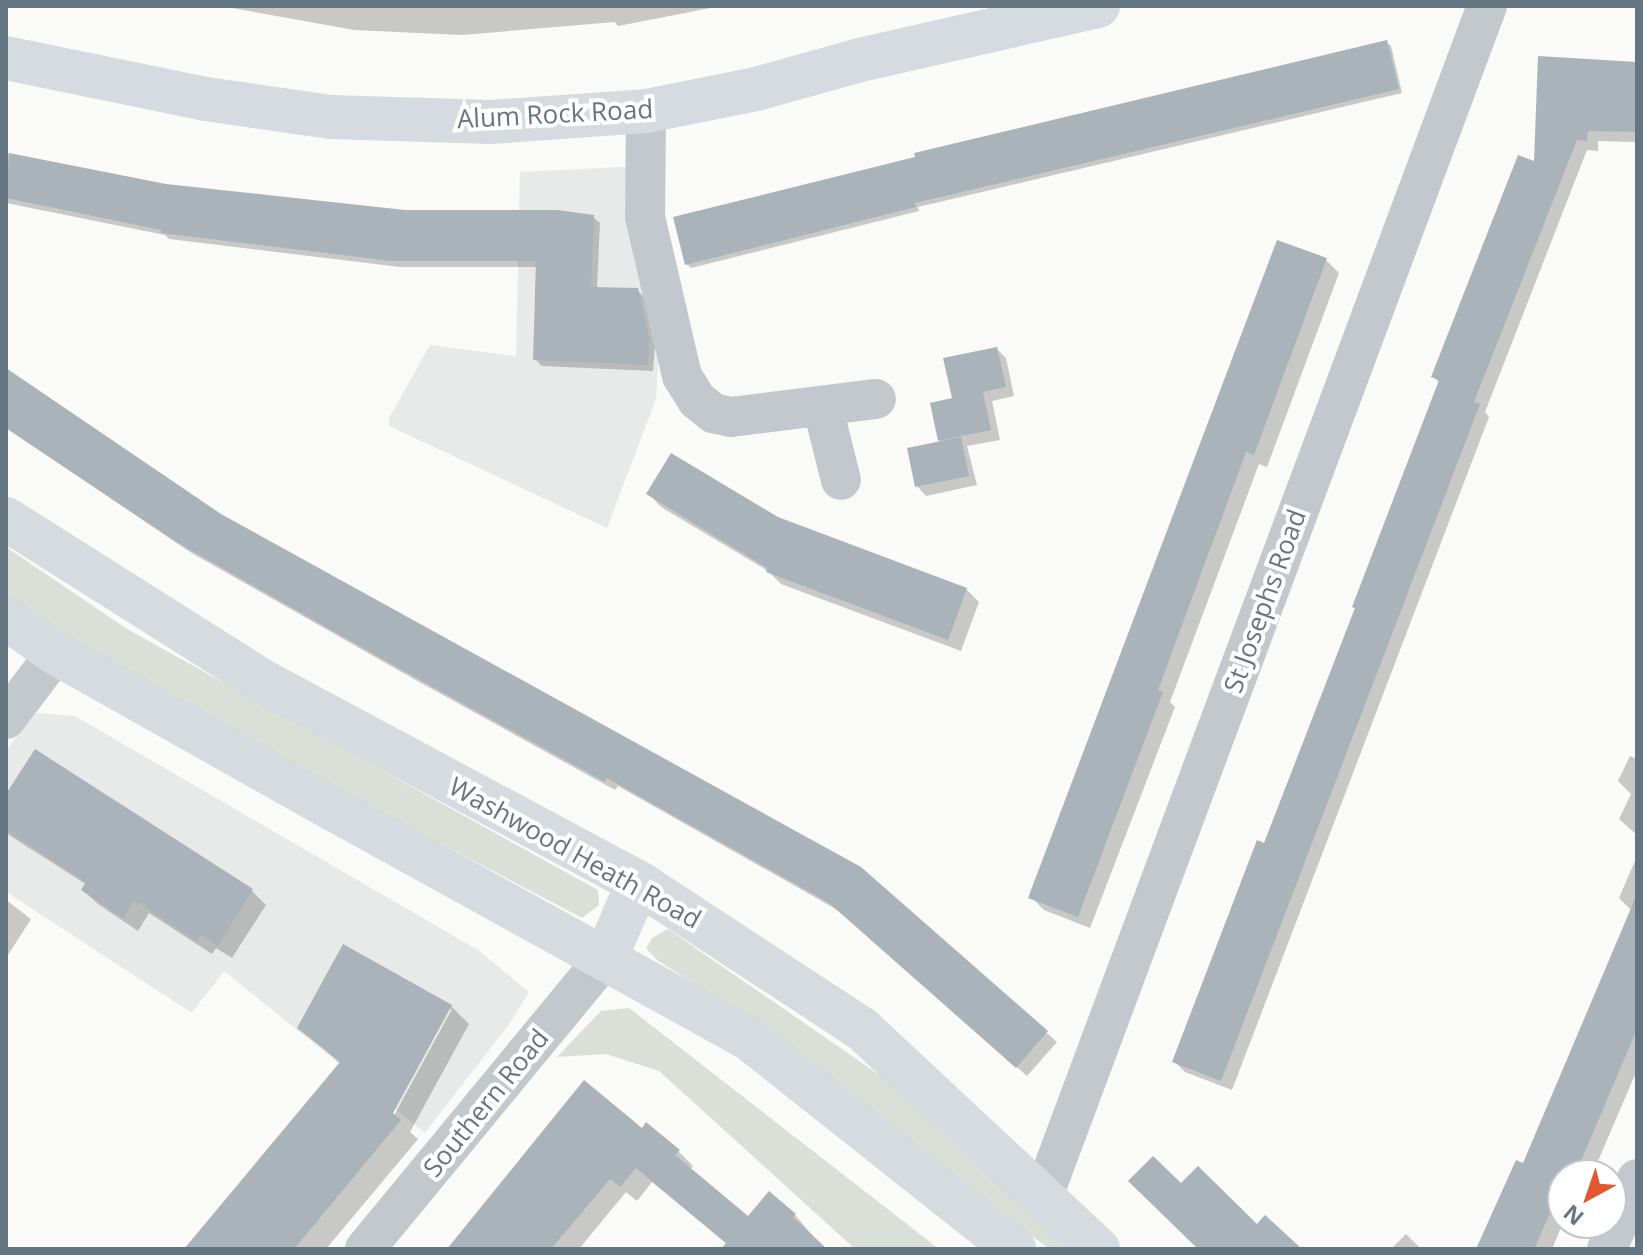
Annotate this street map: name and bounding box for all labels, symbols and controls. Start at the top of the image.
street label: Alum Rock Road [456,93,654,135]
street label: St Josephs Road [1217,505,1313,697]
street label: Washwood Heath Road [444,771,706,935]
street label: Southern Road [417,1023,555,1183]
north arrow [1547,1159,1627,1239]
text: N [1556,1199,1589,1233]

